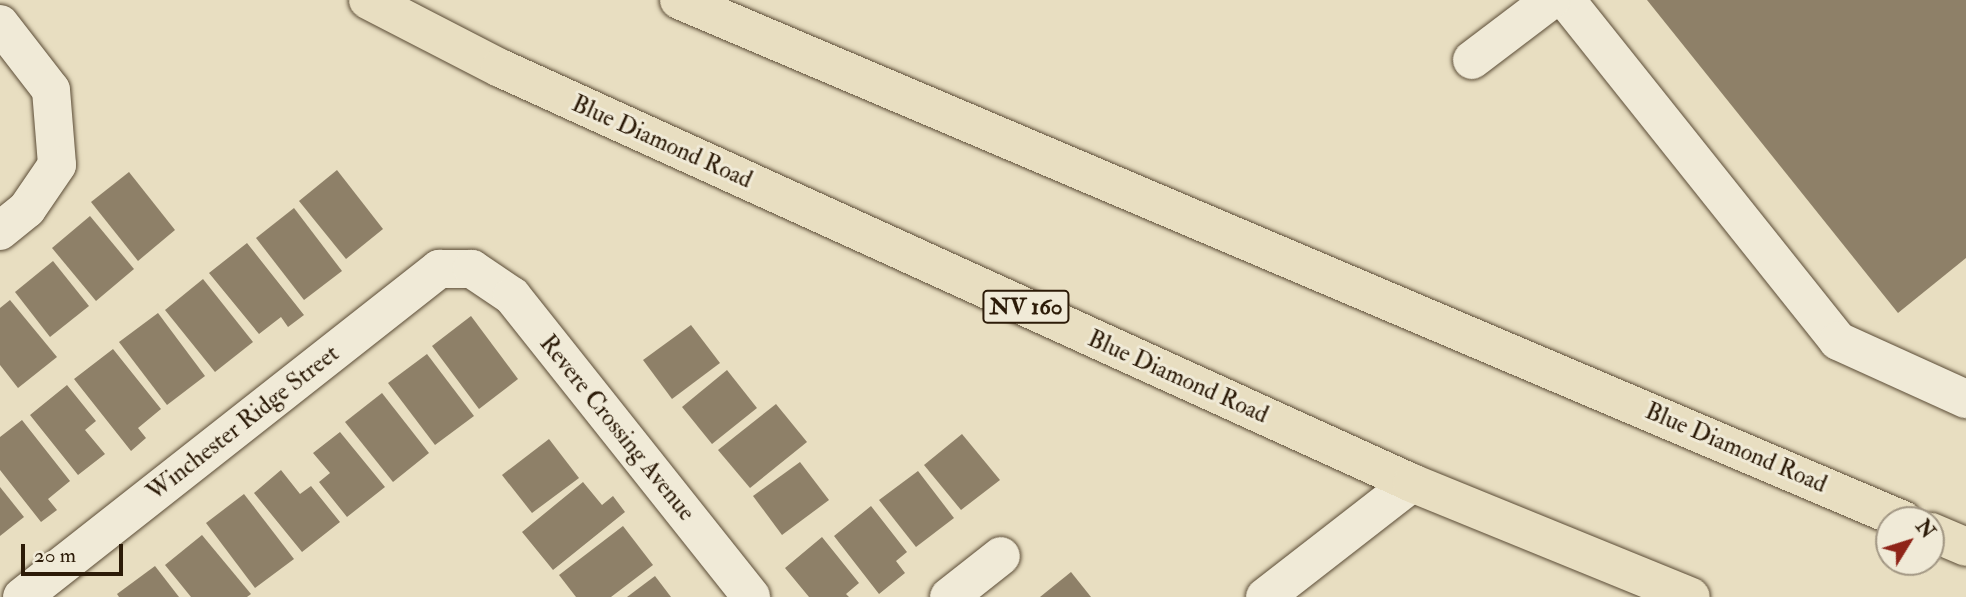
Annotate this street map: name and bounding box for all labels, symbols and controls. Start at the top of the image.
street label: Blue Diamond Road [567,89,757,195]
road number: NV 160 [982,288,1070,326]
street label: Blue Diamond Road [1083,324,1273,430]
street label: Revere Crossing Avenue [533,329,701,527]
street label: Winchester Ridge Street [141,339,345,507]
street label: Blue Diamond Road [1641,397,1831,499]
north arrow [1875,506,1945,576]
text: N [1910,515,1940,543]
scale bar [24,530,126,574]
text: 20 m [34,542,76,569]

